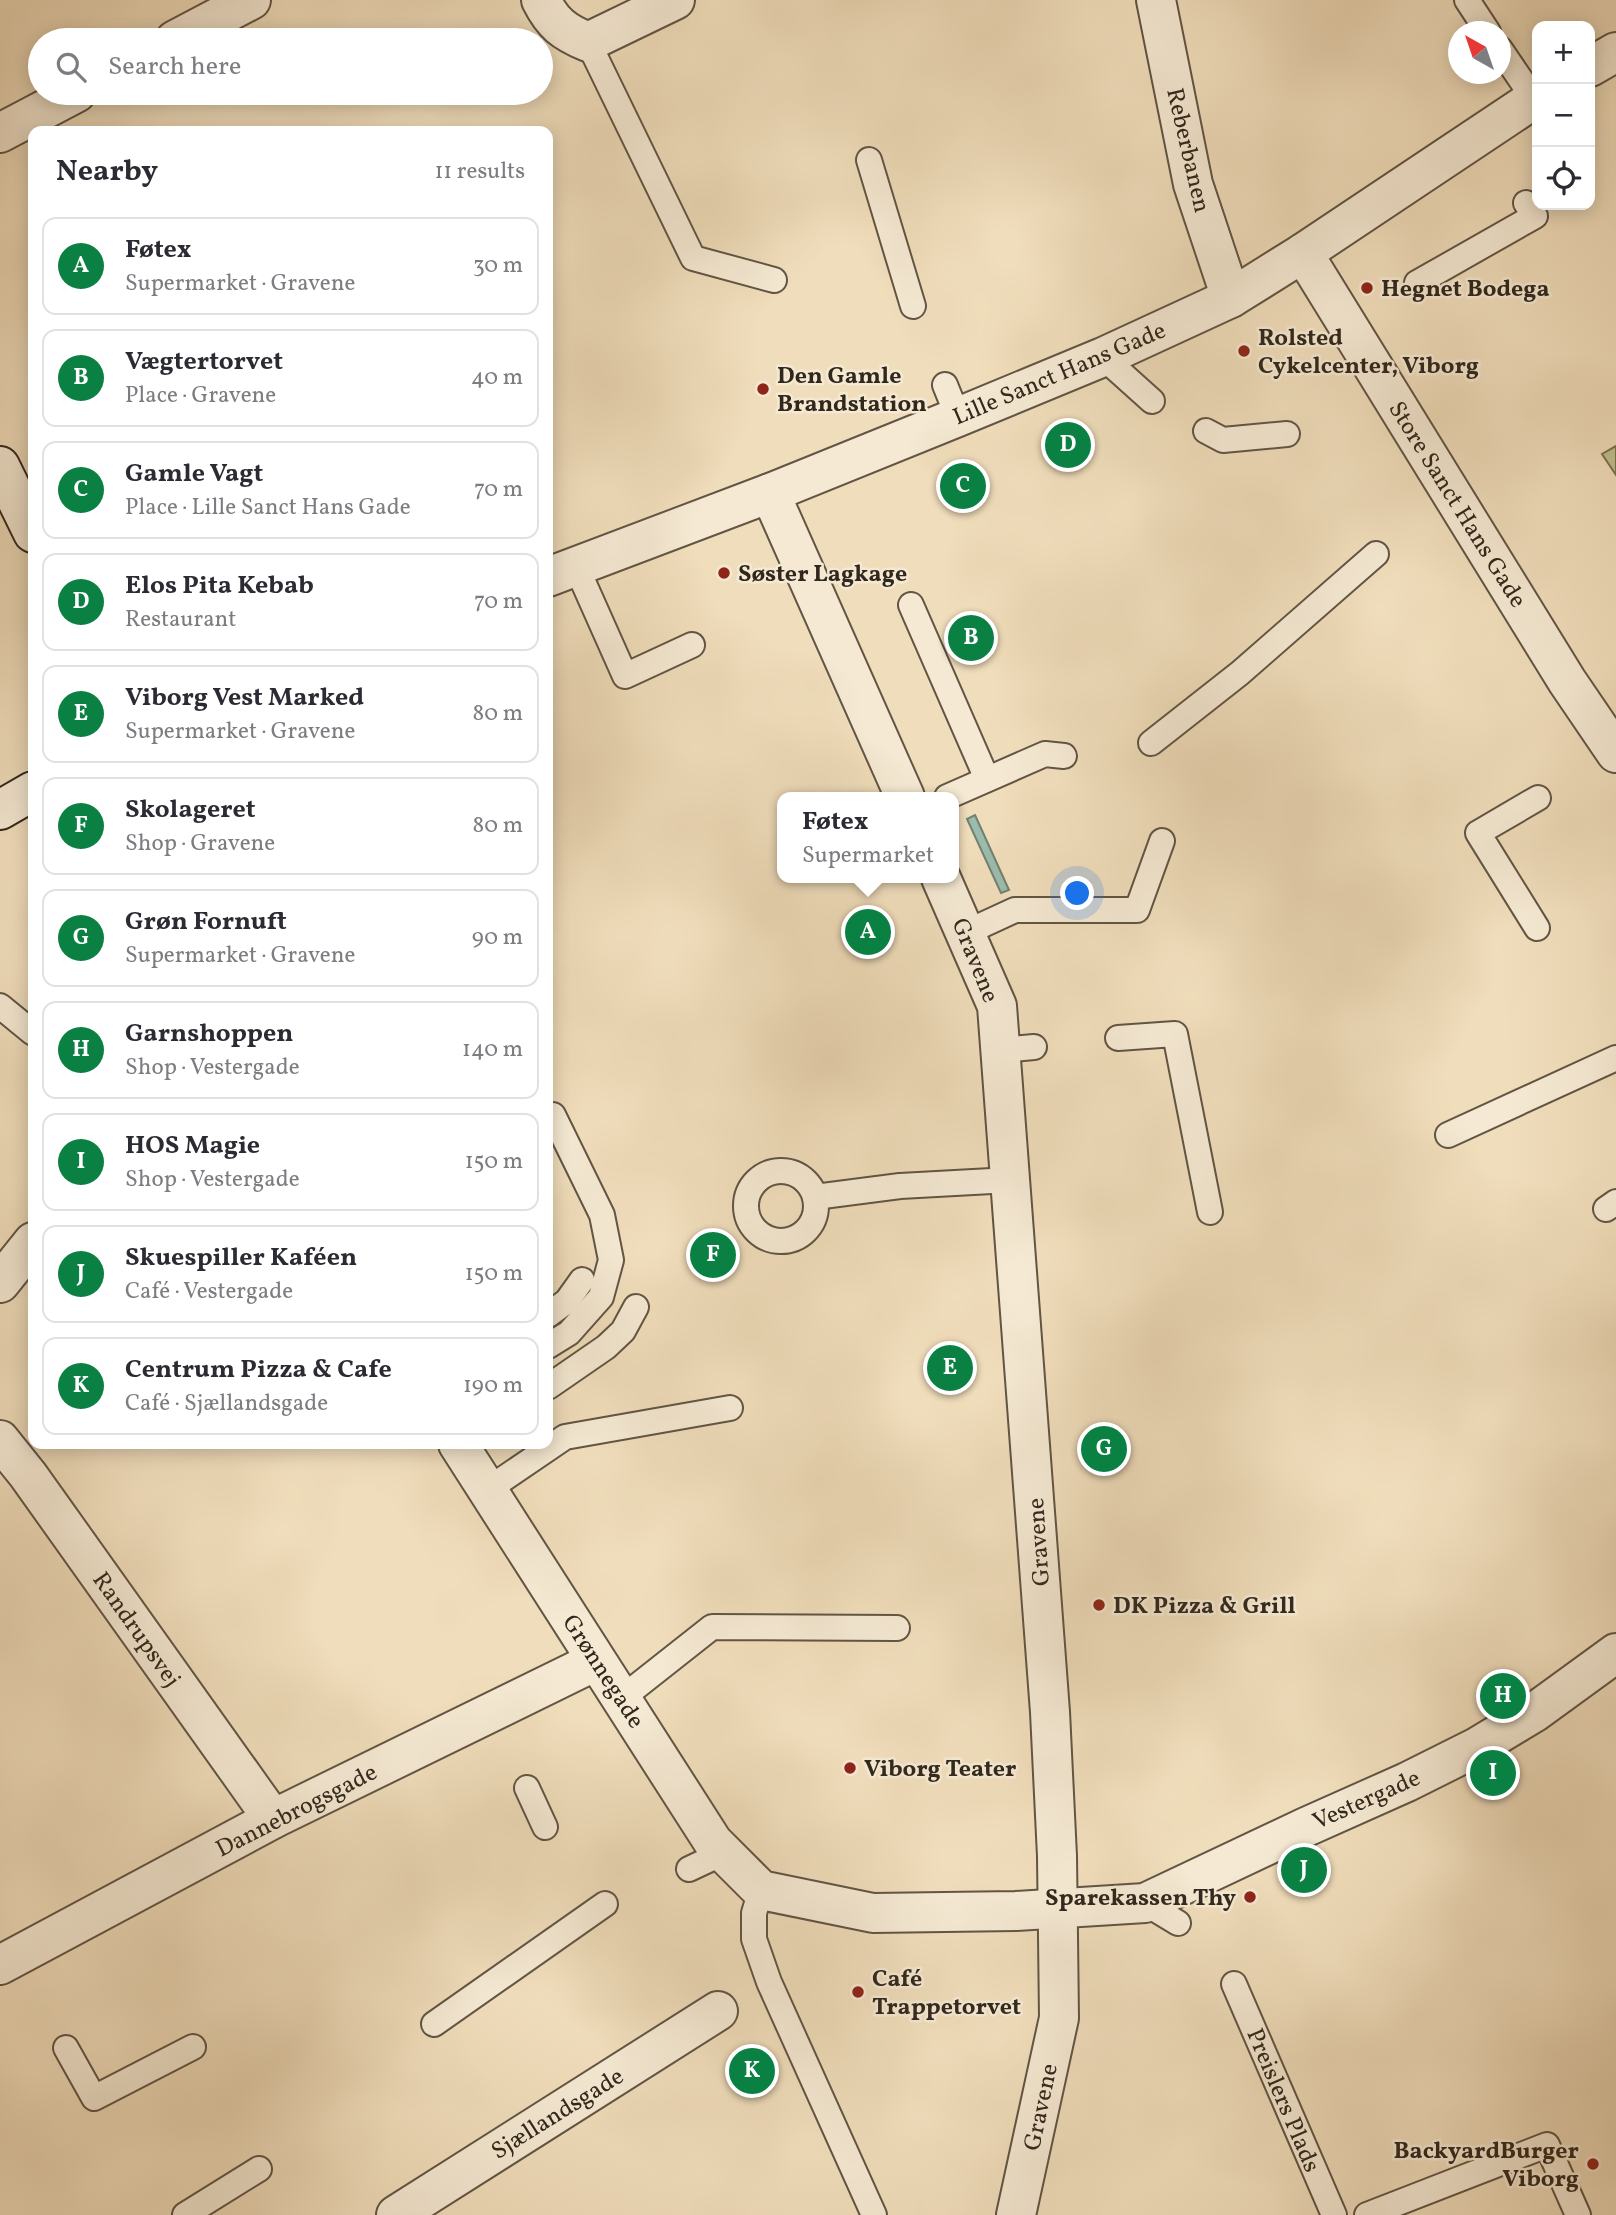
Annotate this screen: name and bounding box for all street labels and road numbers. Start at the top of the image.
street label: Reberbanen [1156,85,1218,216]
street label: Lille Sanct Hans Gade [948,315,1172,435]
street label: Store Sanct Hans Gade [1379,395,1534,615]
street label: Gravene [942,913,1006,1008]
street label: Gravene [1020,1497,1060,1587]
street label: Randrupsvej [83,1566,188,1695]
street label: Grønnegade [553,1609,652,1736]
street label: Dannebrogsgade [210,1756,384,1867]
street label: Vestergade [1308,1762,1426,1840]
street label: Preislers Plads [1237,2024,1328,2178]
street label: Sjællandsgade [485,2060,631,2169]
street label: Gravene [1016,2061,1068,2154]

